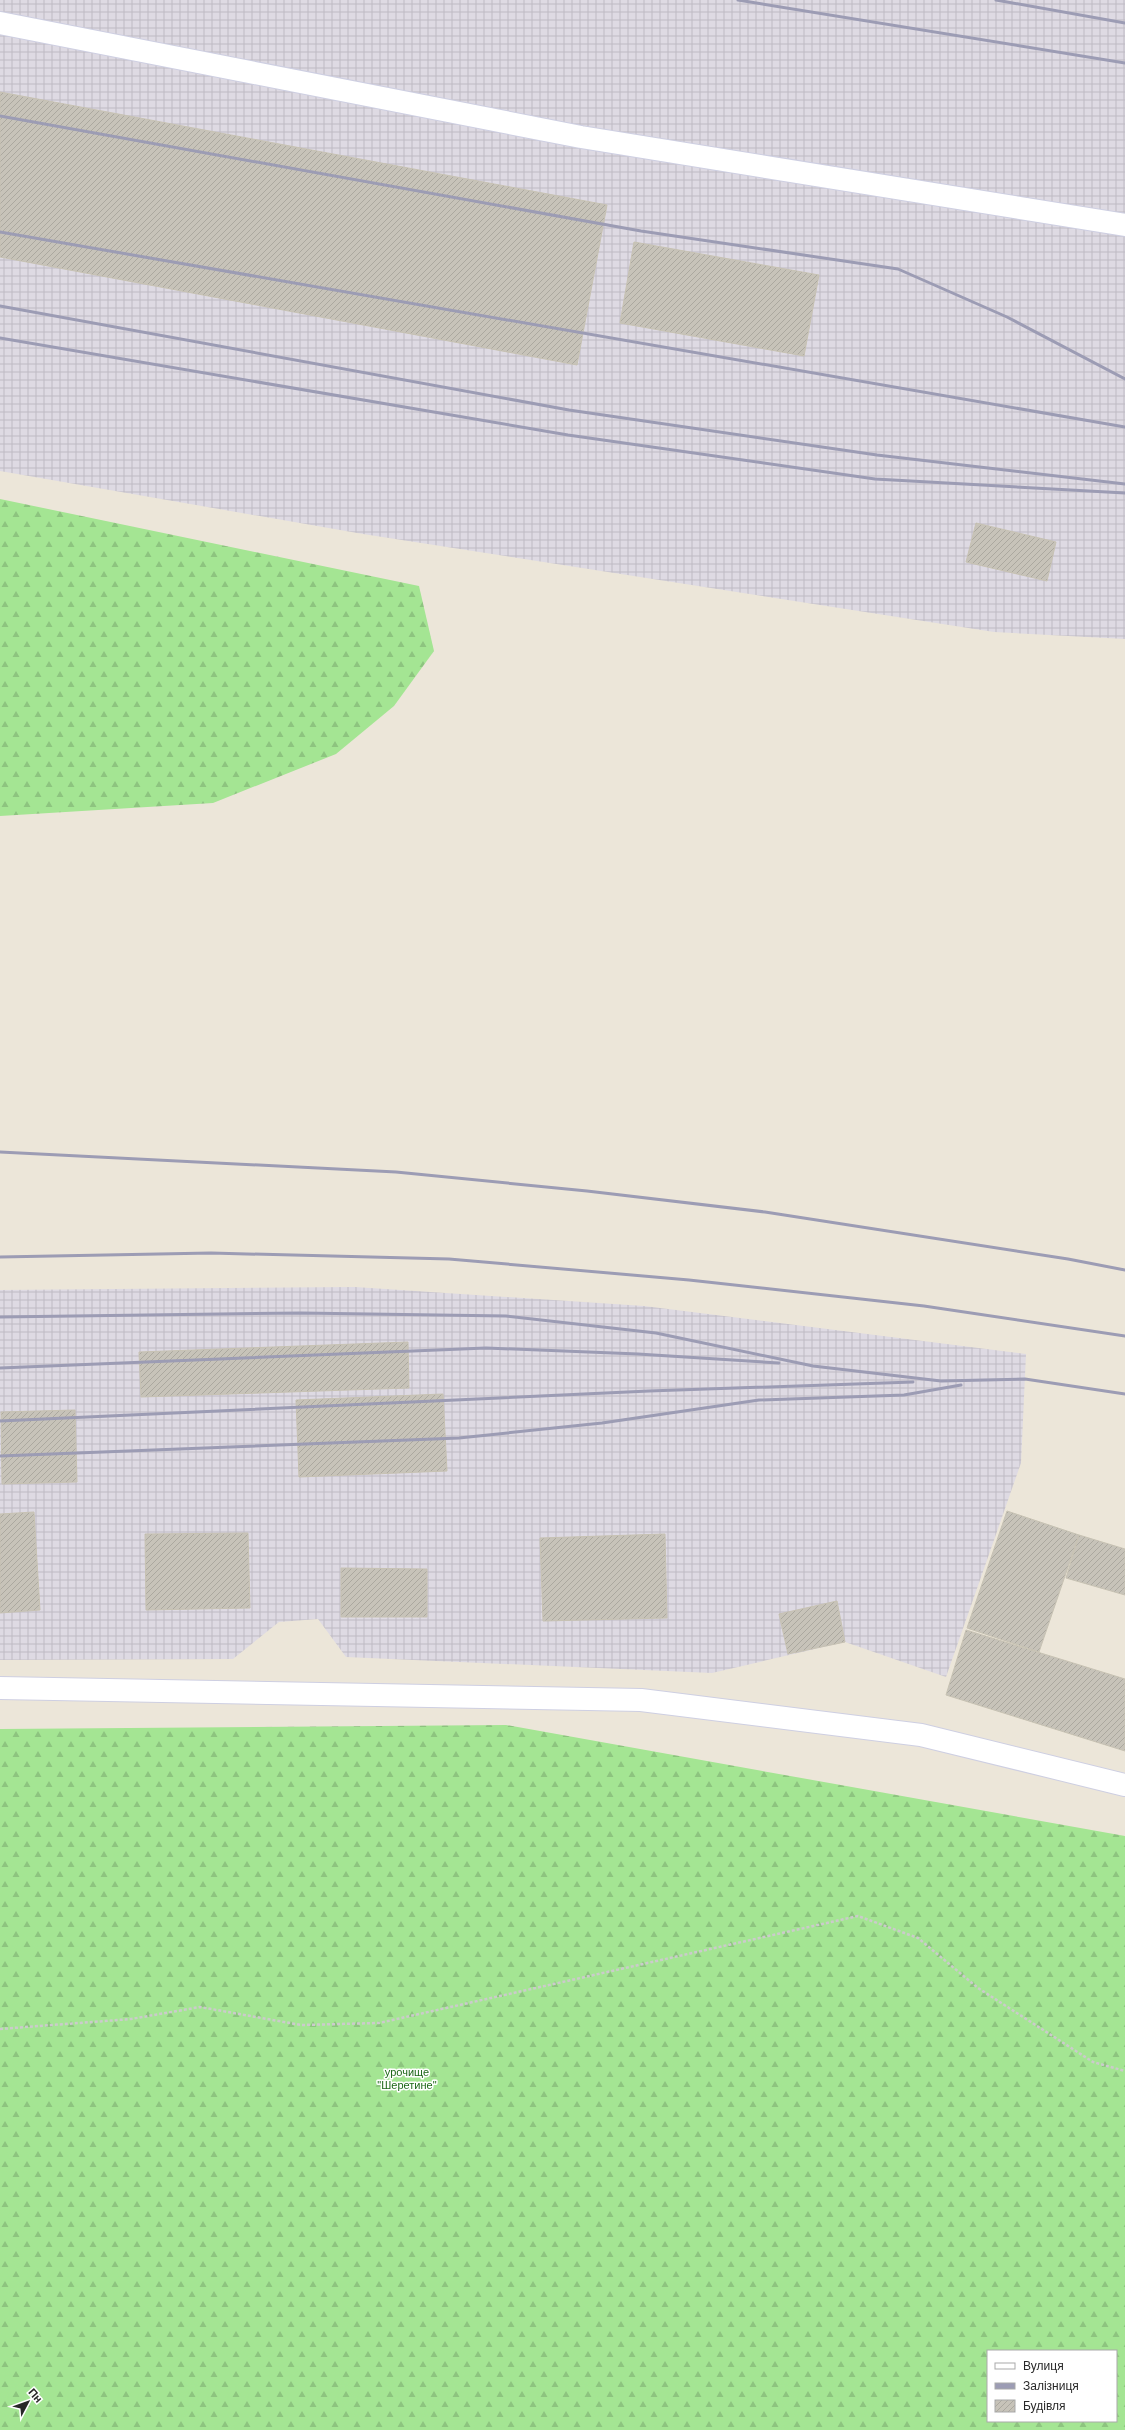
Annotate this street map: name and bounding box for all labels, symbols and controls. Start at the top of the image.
park label: урочище "Шеретине" [377,2066,437,2091]
legend [987,2350,1117,2422]
text: Вулиця [1023,2359,1064,2373]
text: Залізниця [1023,2379,1079,2393]
north arrow [8,2382,48,2422]
text: Пн [26,2386,45,2405]
text: Будівля [1023,2399,1065,2413]

